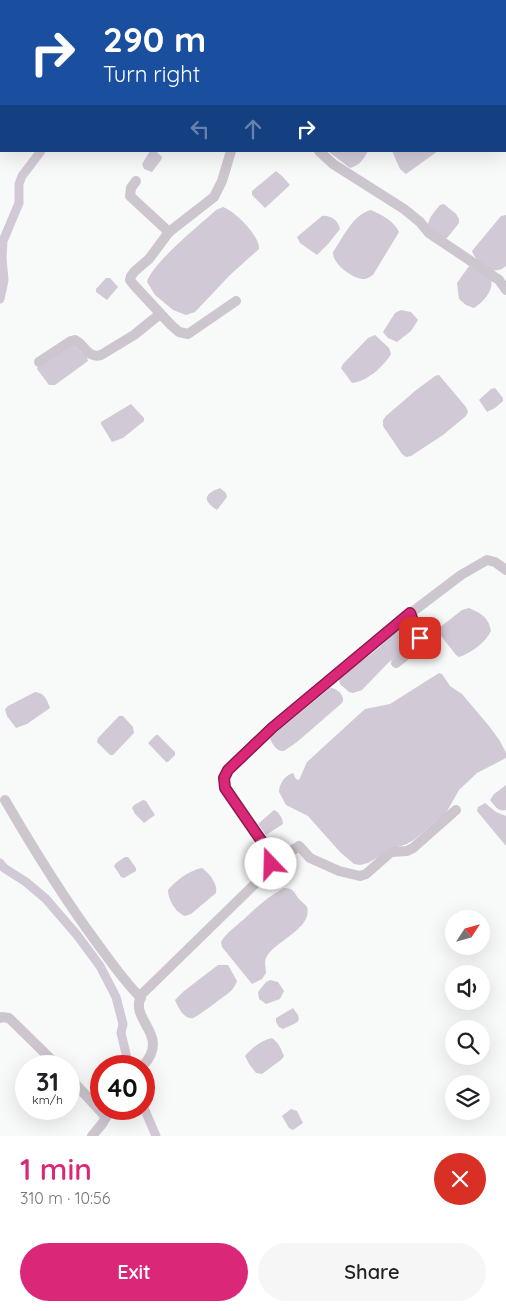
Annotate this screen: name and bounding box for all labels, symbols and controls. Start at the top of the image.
text: 290 m [103,17,206,61]
icon: right [20,20,85,85]
text: Turn right [103,60,200,88]
icon: left [186,115,214,143]
icon: ahead [239,115,267,143]
icon: right [292,115,320,143]
pin [399,617,441,659]
icon: arrive [406,624,434,652]
position arrow [244,837,296,889]
north arrow [445,910,490,955]
map controls [445,910,490,1120]
button: sound [445,965,490,1010]
button: search [445,1020,490,1065]
speed limit sign: 40 [90,1055,155,1120]
text: 31 [36,1066,59,1097]
button: layers [445,1075,490,1120]
text: km/h [32,1092,63,1107]
text: 1 min [20,1150,92,1188]
button: close [434,1153,486,1205]
text: 310 m · 10:56 [20,1188,110,1208]
button: Exit [20,1243,248,1301]
button: Share [258,1243,486,1301]

